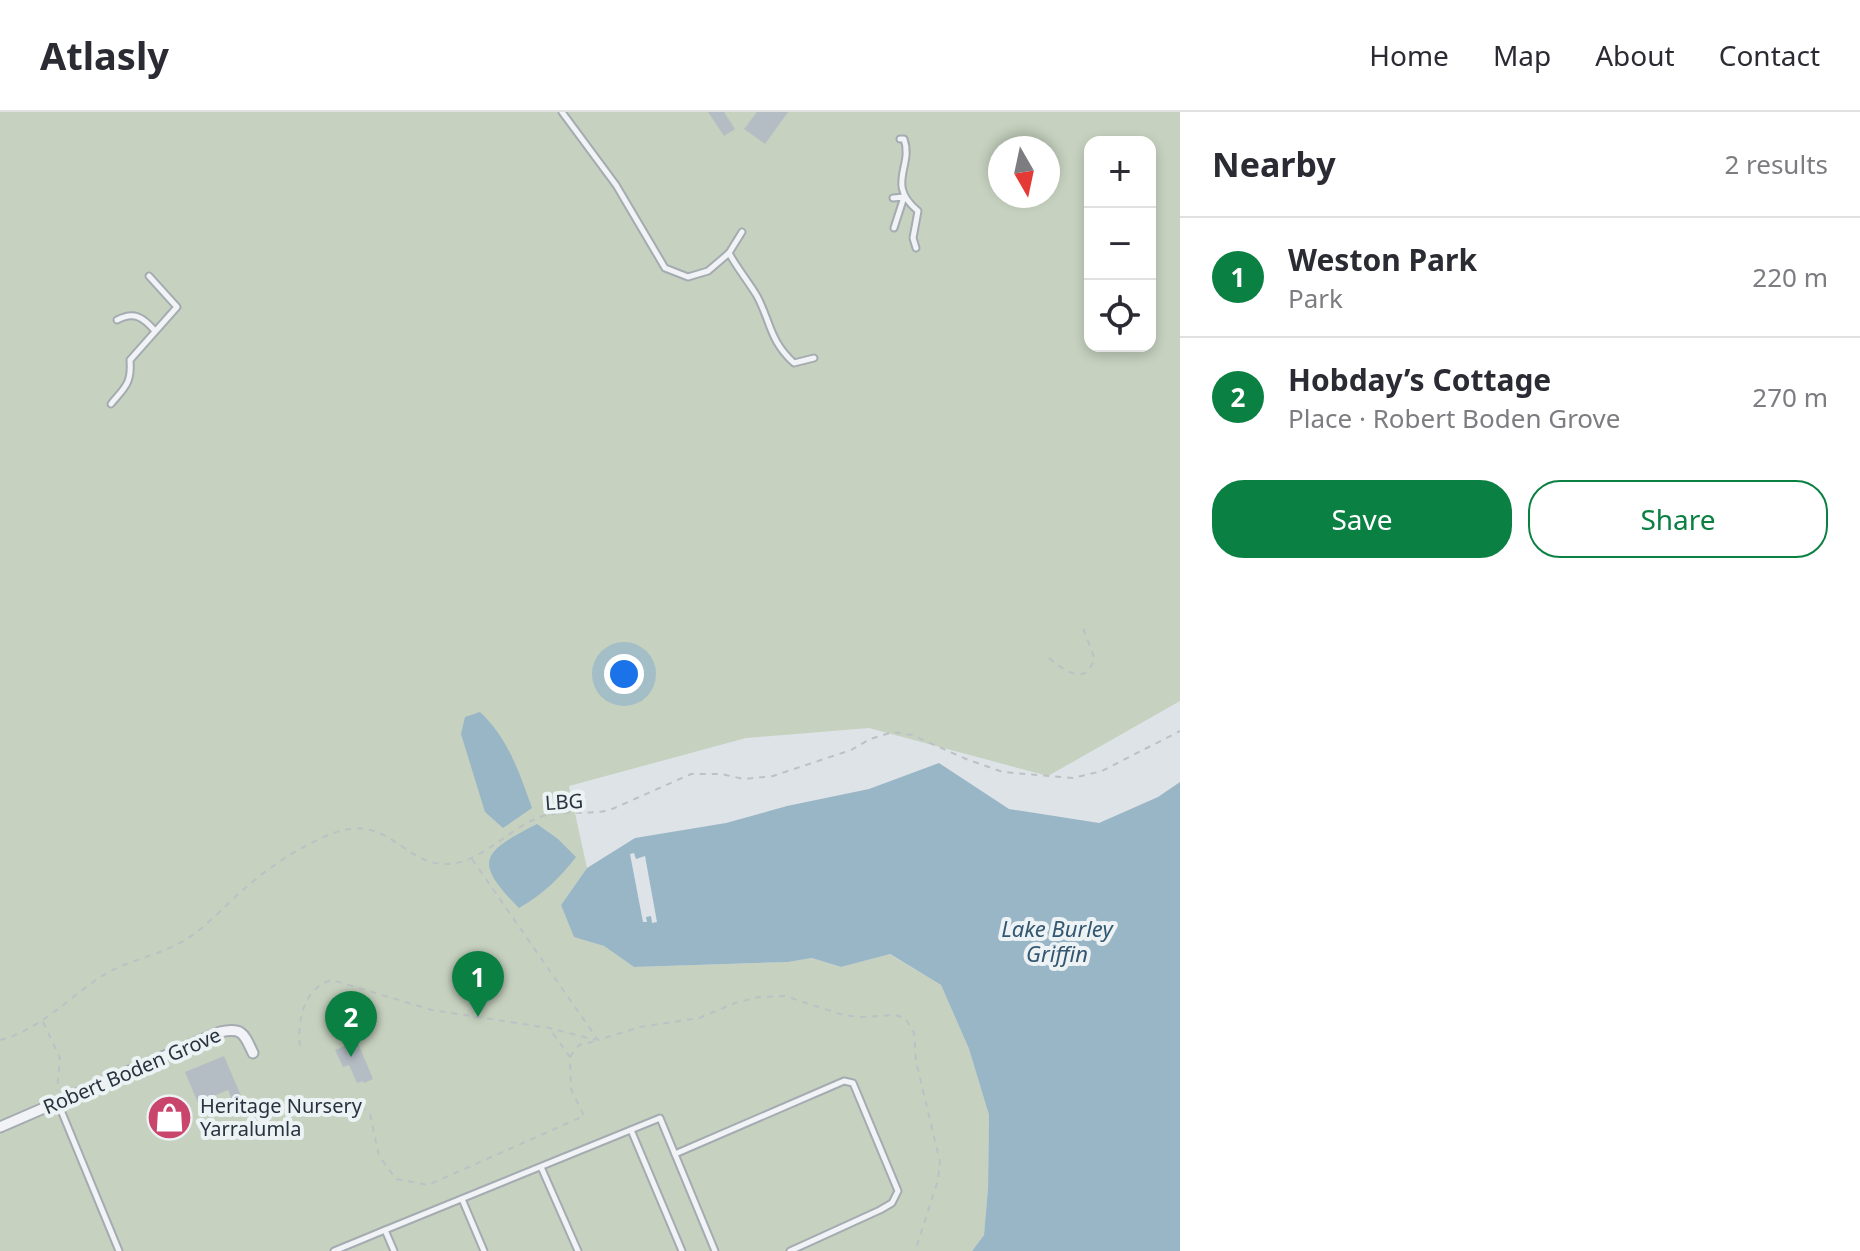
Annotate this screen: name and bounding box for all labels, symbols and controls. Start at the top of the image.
text: Atlasly [40,29,169,81]
text: Home [1369,36,1449,74]
text: Map [1493,36,1551,74]
text: About [1595,36,1675,74]
text: Contact [1719,36,1820,74]
north arrow [988,136,1060,208]
map controls [1084,136,1156,352]
button: + [1084,136,1156,208]
text: Nearby [1212,141,1336,187]
text: 2 results [1724,146,1828,182]
button: − [1084,208,1156,280]
text: Weston Park [1288,239,1477,280]
text: 1 [1231,259,1245,295]
text: 220 m [1752,259,1828,295]
button: locate [1084,280,1156,352]
text: Park [1288,280,1343,316]
text: Hobday’s Cottage [1288,359,1551,400]
text: 2 [1231,379,1245,415]
text: 270 m [1752,379,1828,415]
text: Place · Robert Boden Grove [1288,400,1620,436]
button: Save [1212,480,1512,558]
button: Share [1528,480,1828,558]
your location [604,654,644,694]
street label: LBG [544,787,584,816]
water label: Lake Burley Griffin [1001,913,1114,968]
pin: 1 [452,951,504,1017]
pin: 2 [325,991,377,1057]
street label: Robert Boden Grove [39,1021,225,1120]
place label: Heritage Nursery Yarralumla [200,1092,363,1142]
shop icon: Heritage Nursery Yarralumla [145,1094,193,1142]

